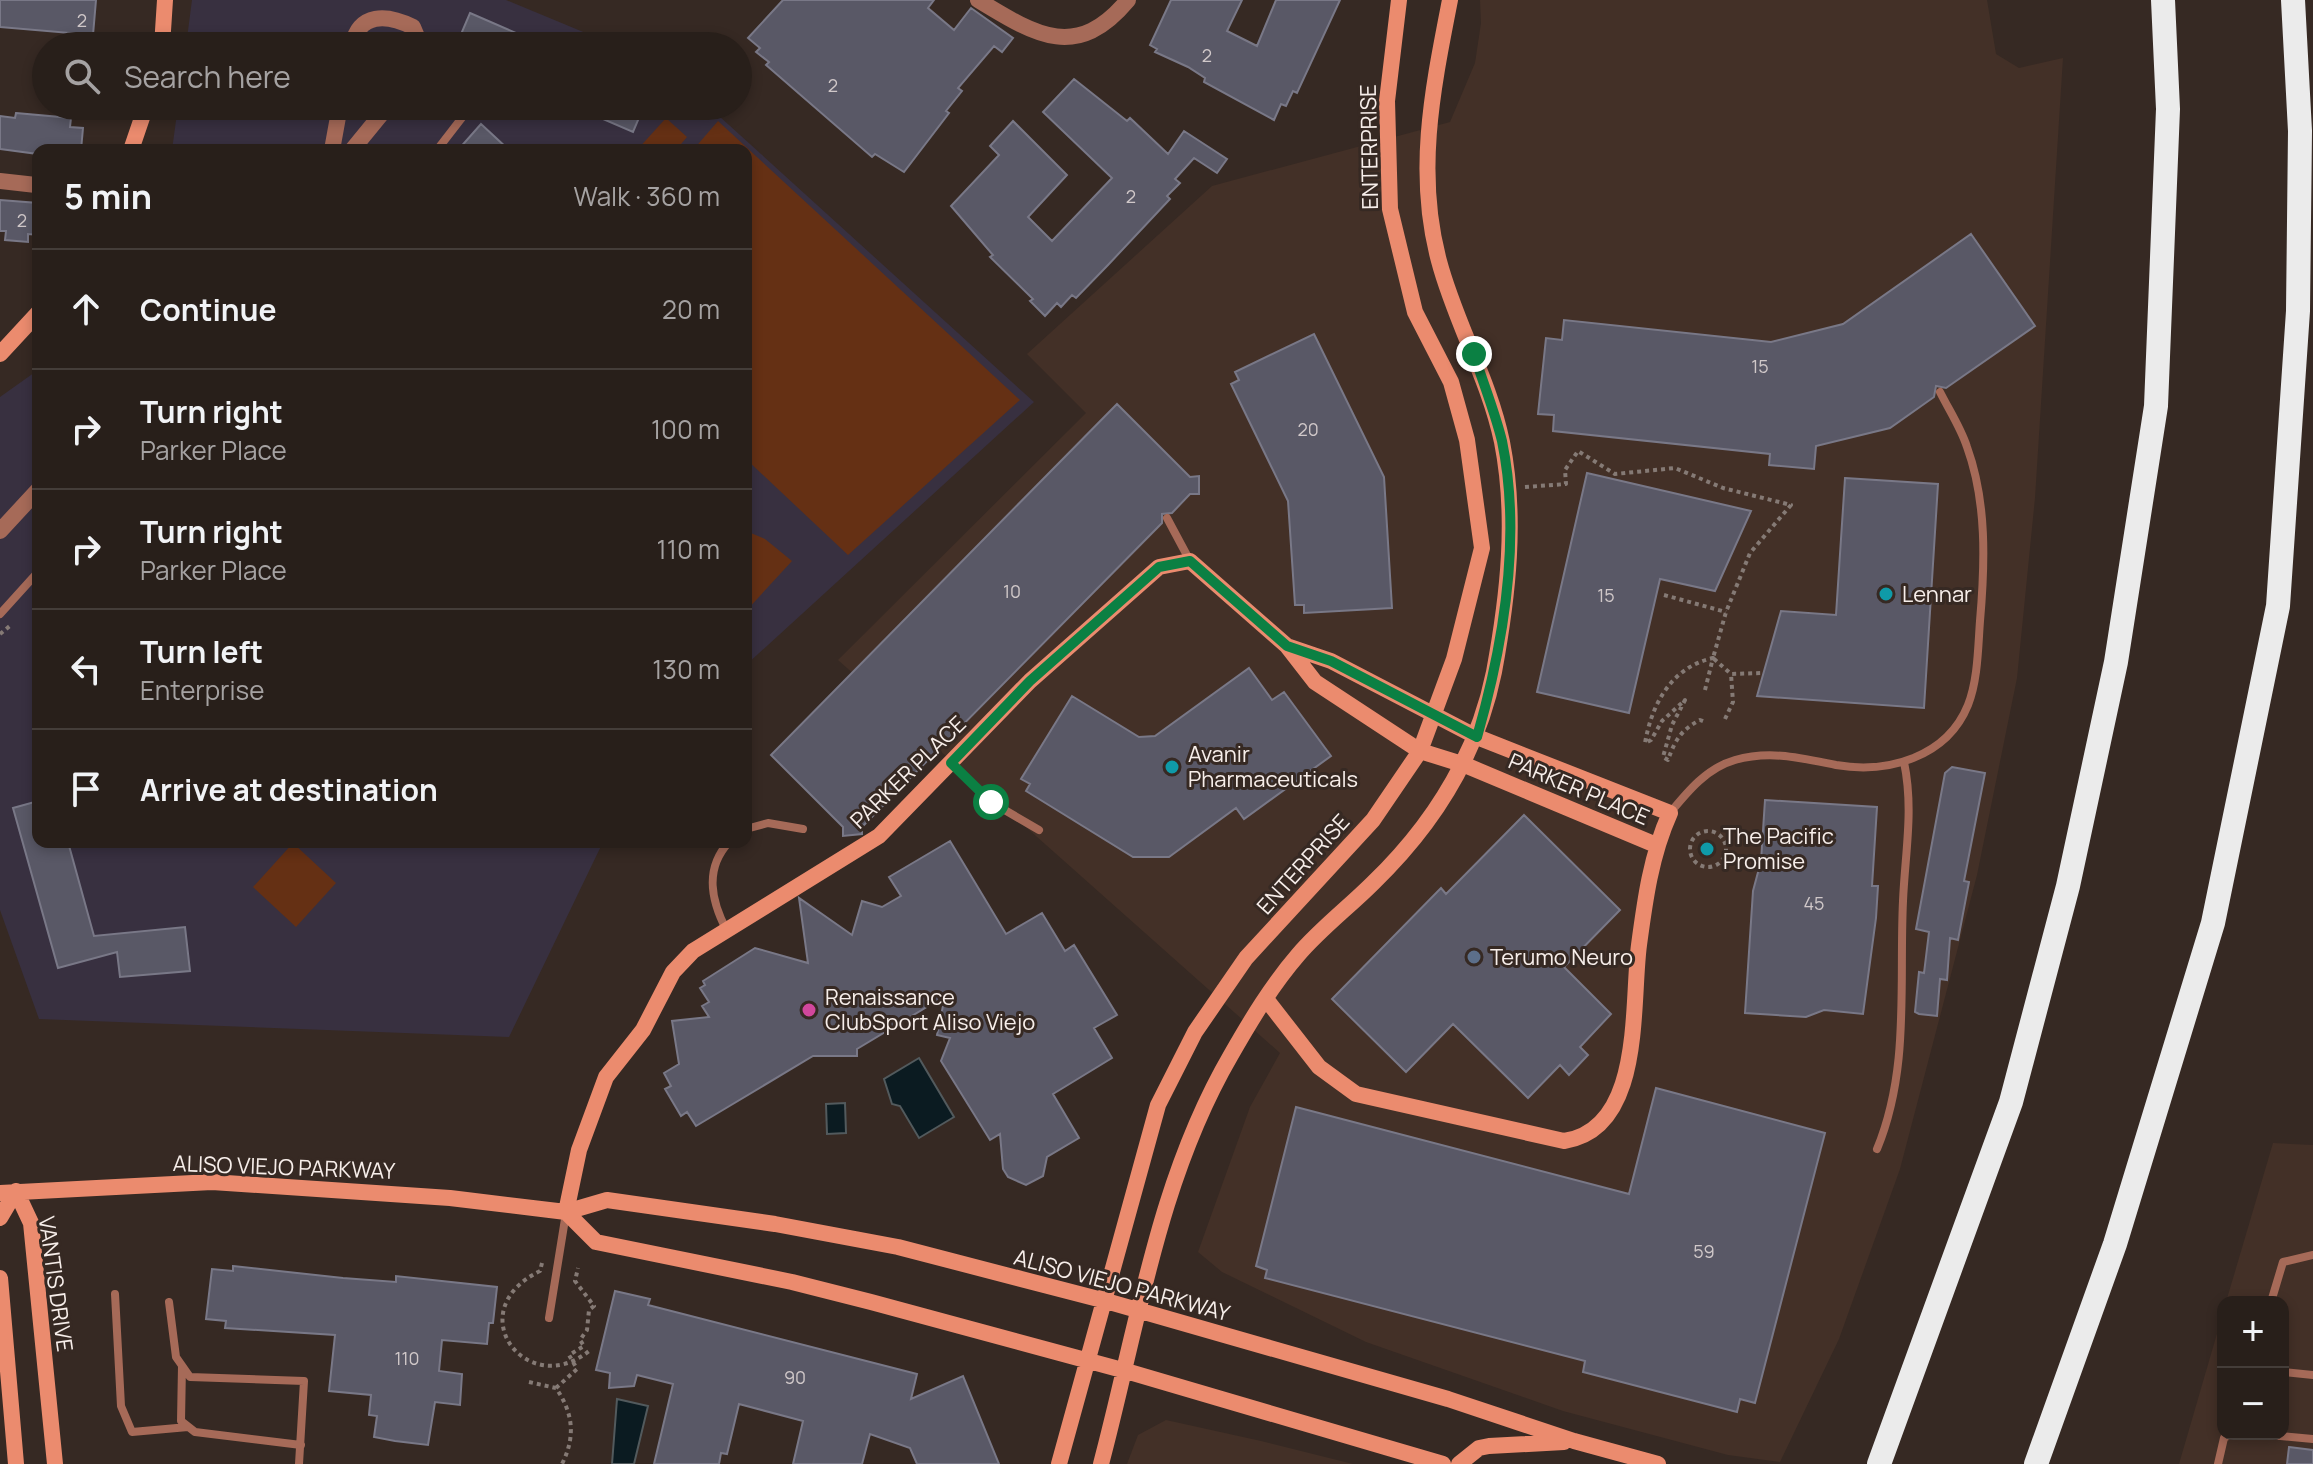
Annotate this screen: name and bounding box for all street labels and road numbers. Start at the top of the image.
street label: ENTERPRISE [1353,84,1385,210]
street label: PARKER PLACE [844,709,972,835]
street label: PARKER PLACE [1504,746,1654,832]
street label: ENTERPRISE [1250,807,1356,921]
street label: ALISO VIEJO PARKWAY [172,1148,397,1186]
street label: VANTIS DRIVE [32,1214,80,1354]
street label: ALISO VIEJO PARKWAY [1011,1242,1234,1328]

